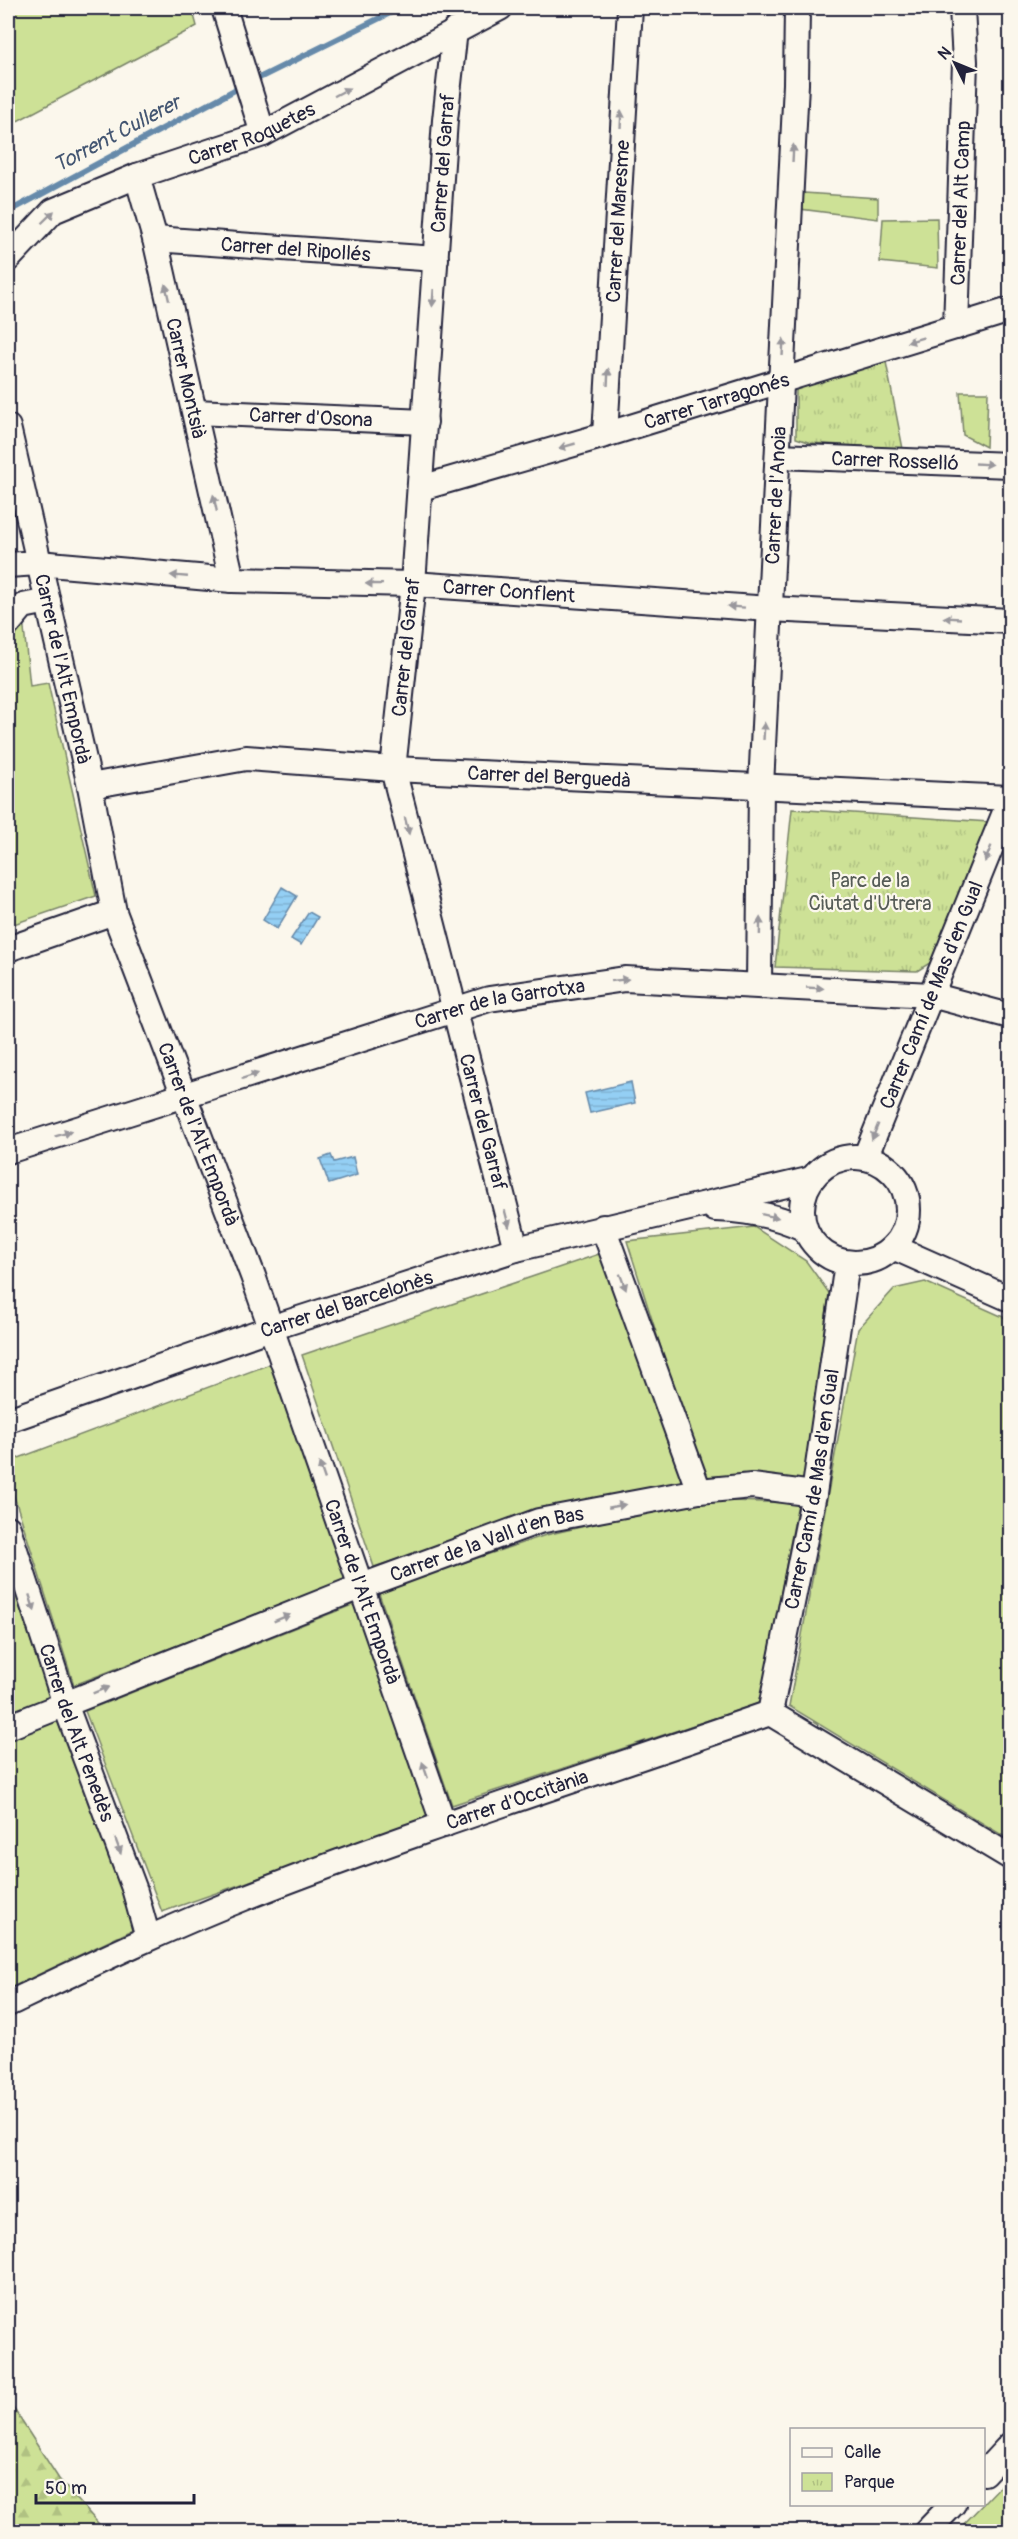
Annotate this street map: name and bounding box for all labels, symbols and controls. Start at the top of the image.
north arrow [925,33,985,93]
text: N [934,43,956,64]
one-way arrow [334,87,351,97]
water label: Torrent Cullerer [49,88,187,179]
street label: Carrer del Garraf [426,92,460,234]
street label: Carrer Roquetes [185,96,319,171]
one-way arrow [617,110,626,129]
street label: Carrer del Alt Camp [945,120,976,286]
street label: Carrer del Maresme [600,139,635,303]
one-way arrow [788,143,797,162]
one-way arrow [41,211,55,225]
street label: Carrer del Ripollés [220,231,372,267]
one-way arrow [162,283,172,301]
one-way arrow [429,289,438,308]
street label: Carrer Montsià [161,315,212,441]
one-way arrow [906,336,924,345]
one-way arrow [779,338,788,357]
street label: Carrer Tarragonés [640,366,792,435]
one-way arrow [603,367,612,386]
street label: Carrer d'Osona [249,402,373,432]
street label: Carrer de l'Anoia [760,426,791,565]
one-way arrow [558,442,576,451]
street label: Carrer Rosselló [831,446,959,475]
one-way arrow [974,459,993,468]
one-way arrow [210,493,219,512]
street label: Carrer de l'Alt Empordà [29,571,97,766]
one-way arrow [170,571,189,581]
street label: Carrer Conflent [442,574,577,608]
street label: Carrer del Garraf [386,576,426,718]
one-way arrow [365,579,384,588]
one-way arrow [727,602,746,612]
one-way arrow [943,613,962,622]
one-way arrow [759,721,768,740]
street label: Carrer del Berguedà [467,760,631,793]
one-way arrow [402,817,412,835]
one-way arrow [983,845,992,863]
park label: Parc de la Ciutat d'Utrera [808,868,932,916]
street label: Carrer Camí de Mas d'en Gual [874,877,988,1113]
one-way arrow [755,916,764,935]
street label: Carrer de la Garrotxa [411,973,586,1034]
one-way arrow [611,975,630,985]
one-way arrow [805,983,824,992]
street label: Carrer de l'Alt Empordà [152,1039,245,1229]
street label: Carrer del Garraf [454,1051,513,1193]
one-way arrow [241,1070,259,1080]
one-way arrow [870,1123,879,1141]
one-way arrow [55,1129,73,1138]
one-way arrow [503,1209,513,1228]
one-way arrow [761,1212,780,1221]
street label: Carrer del Barcelonès [257,1264,436,1343]
one-way arrow [619,1273,629,1291]
street label: Carrer Camí de Mas d'en Gual [779,1367,844,1611]
one-way arrow [316,1462,326,1480]
street label: Carrer de l'Alt Empordà [319,1496,406,1687]
street label: Carrer de la Vall d'en Bas [386,1500,586,1587]
one-way arrow [608,1501,627,1510]
one-way arrow [28,1594,38,1612]
one-way arrow [273,1613,291,1622]
street label: Carrer del Alt Penedès [34,1641,120,1825]
one-way arrow [92,1685,110,1695]
one-way arrow [419,1761,429,1779]
street label: Carrer d'Occitània [442,1763,591,1835]
one-way arrow [113,1838,123,1856]
legend [790,2428,985,2506]
text: Calle [844,2441,881,2464]
scale bar [36,2467,194,2505]
text: Parque [844,2471,894,2494]
text: 50 m [45,2477,87,2500]

